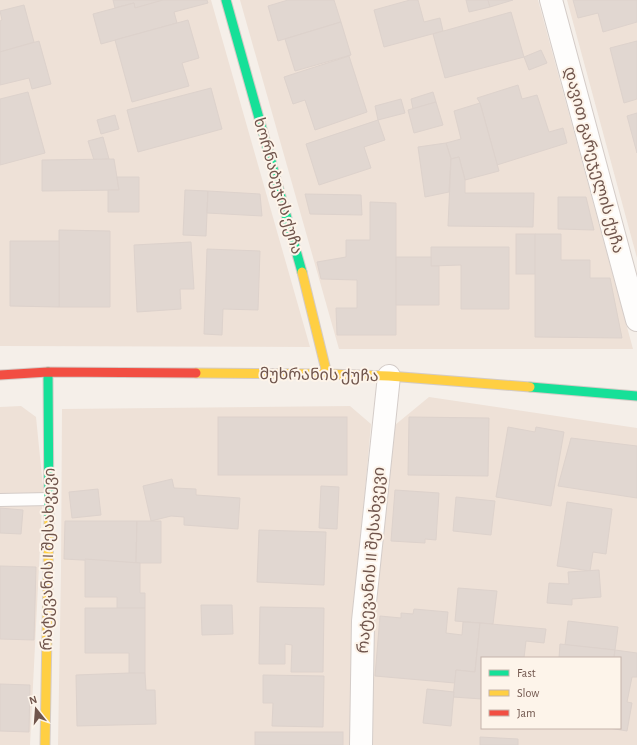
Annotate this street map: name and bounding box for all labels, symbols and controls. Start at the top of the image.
street label: დავით გარეჯელის ქუჩა [559,65,627,256]
street label: ხორნაბუჯის ქუჩა [250,116,305,256]
street label: მუხრანის ქუჩა [259,366,379,385]
street label: რატევანის II შესახვევი [355,466,388,654]
street label: რატევანის I შესახვევი [38,467,59,651]
legend [481,657,621,729]
text: Fast [517,667,536,679]
text: Slow [517,687,539,699]
north arrow [16,689,56,729]
text: N [28,694,38,706]
text: Jam [517,707,536,719]

